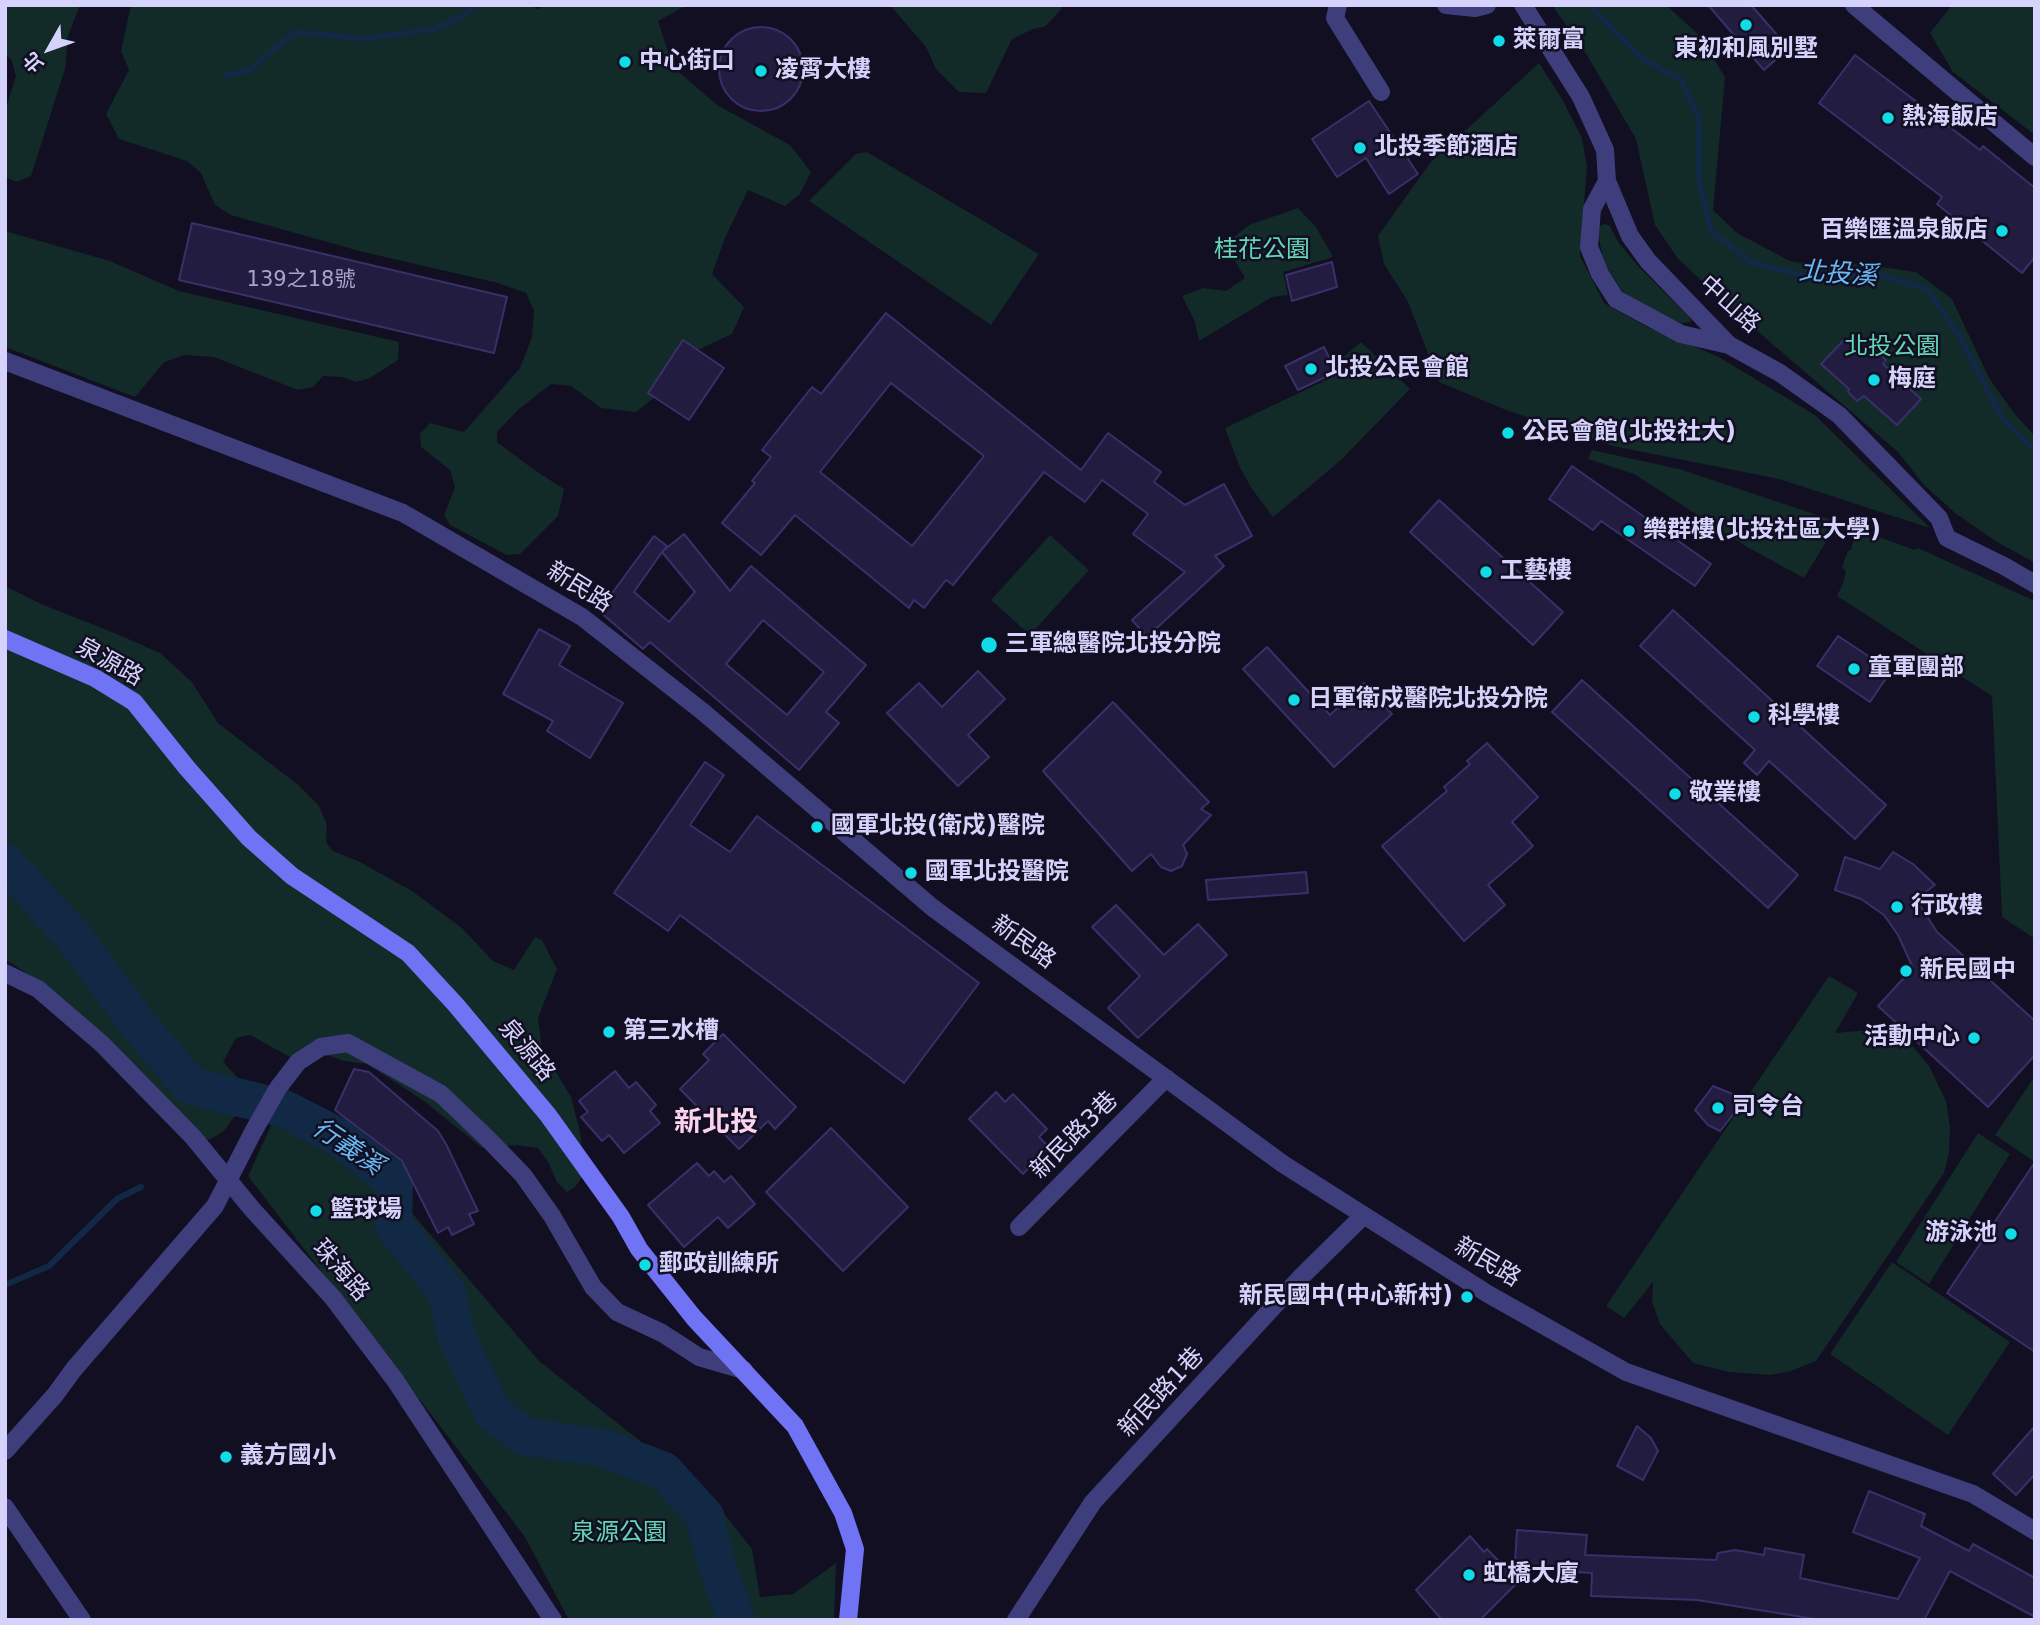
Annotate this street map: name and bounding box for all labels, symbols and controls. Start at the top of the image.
north arrow [14,14,84,84]
marker: 東初和風別墅 [1738,17,1754,33]
place label: 萊爾富 [1513,27,1585,55]
marker: 萊爾富 [1491,33,1507,49]
place label: 東初和風別墅 [1674,36,1818,64]
text: 北 [18,48,47,77]
place label: 中心街口 [639,48,735,76]
marker: 中心街口 [617,54,633,70]
place label: 凌霄大樓 [775,57,871,85]
marker: 凌霄大樓 [753,63,769,79]
place label: 熱海飯店 [1902,104,1998,132]
marker: 熱海飯店 [1880,110,1896,126]
place label: 北投季節酒店 [1374,134,1518,162]
marker: 北投季節酒店 [1352,140,1368,156]
place label: 百樂匯溫泉飯店 [1820,217,1988,245]
marker: 百樂匯溫泉飯店 [1994,223,2010,239]
park label: 桂花公園 [1214,237,1310,265]
water label: 北投溪 [1798,257,1878,293]
house number: 139之18號 [247,268,355,294]
street label: 中山路 [1693,270,1765,340]
park label: 北投公園 [1844,334,1940,362]
place label: 北投公民會館 [1325,355,1469,383]
marker: 北投公民會館 [1303,361,1319,377]
place label: 梅庭 [1888,366,1936,394]
marker: 梅庭 [1866,372,1882,388]
place label: 公民會館(北投社大) [1522,419,1736,447]
marker: 公民會館(北投社大) [1500,425,1516,441]
place label: 樂群樓(北投社區大學) [1643,517,1881,545]
marker: 樂群樓(北投社區大學) [1621,523,1637,539]
street label: 新民路 [541,557,617,619]
place label: 工藝樓 [1500,558,1572,586]
marker: 工藝樓 [1478,564,1494,580]
place label: 三軍總醫院北投分院 [1005,631,1221,659]
street label: 泉源路 [71,633,147,693]
marker: 三軍總醫院北投分院 [979,635,999,655]
place label: 童軍團部 [1868,655,1964,683]
marker: 童軍團部 [1846,661,1862,677]
place label: 日軍衛戍醫院北投分院 [1308,686,1548,714]
marker: 日軍衛戍醫院北投分院 [1286,692,1302,708]
place label: 科學樓 [1768,703,1840,731]
marker: 科學樓 [1746,709,1762,725]
place label: 敬業樓 [1689,780,1761,808]
marker: 敬業樓 [1667,786,1683,802]
place label: 國軍北投(衛戍)醫院 [831,813,1045,841]
marker: 國軍北投(衛戍)醫院 [809,819,825,835]
place label: 國軍北投醫院 [925,859,1069,887]
marker: 國軍北投醫院 [903,865,919,881]
place label: 行政樓 [1911,893,1983,921]
marker: 行政樓 [1889,899,1905,915]
street label: 新民路 [985,910,1061,976]
place label: 新民國中 [1920,957,2016,985]
marker: 新民國中 [1898,963,1914,979]
street label: 泉源路 [492,1014,560,1088]
place label: 第三水槽 [623,1018,719,1046]
marker: 第三水槽 [601,1024,617,1040]
place label: 活動中心 [1864,1024,1960,1052]
marker: 活動中心 [1966,1030,1982,1046]
street label: 新民路3巷 [1025,1086,1125,1186]
place label: 司令台 [1732,1094,1804,1122]
marker: 司令台 [1710,1100,1726,1116]
district label: 新北投 [674,1107,758,1141]
water label: 行義溪 [306,1113,388,1183]
place label: 籃球場 [330,1197,402,1225]
marker: 籃球場 [308,1203,324,1219]
place label: 游泳池 [1925,1220,1997,1248]
marker: 游泳池 [2003,1226,2019,1242]
street label: 新民路 [1449,1232,1525,1294]
street label: 珠海路 [306,1234,374,1308]
place label: 郵政訓練所 [659,1251,779,1279]
marker: 郵政訓練所 [637,1257,653,1273]
place label: 新民國中(中心新村) [1239,1283,1453,1311]
marker: 新民國中(中心新村) [1459,1289,1475,1305]
street label: 新民路1巷 [1114,1342,1210,1444]
place label: 義方國小 [240,1443,336,1471]
marker: 義方國小 [218,1449,234,1465]
park label: 泉源公園 [571,1520,667,1548]
place label: 虹橋大廈 [1483,1561,1579,1589]
marker: 虹橋大廈 [1461,1567,1477,1583]

